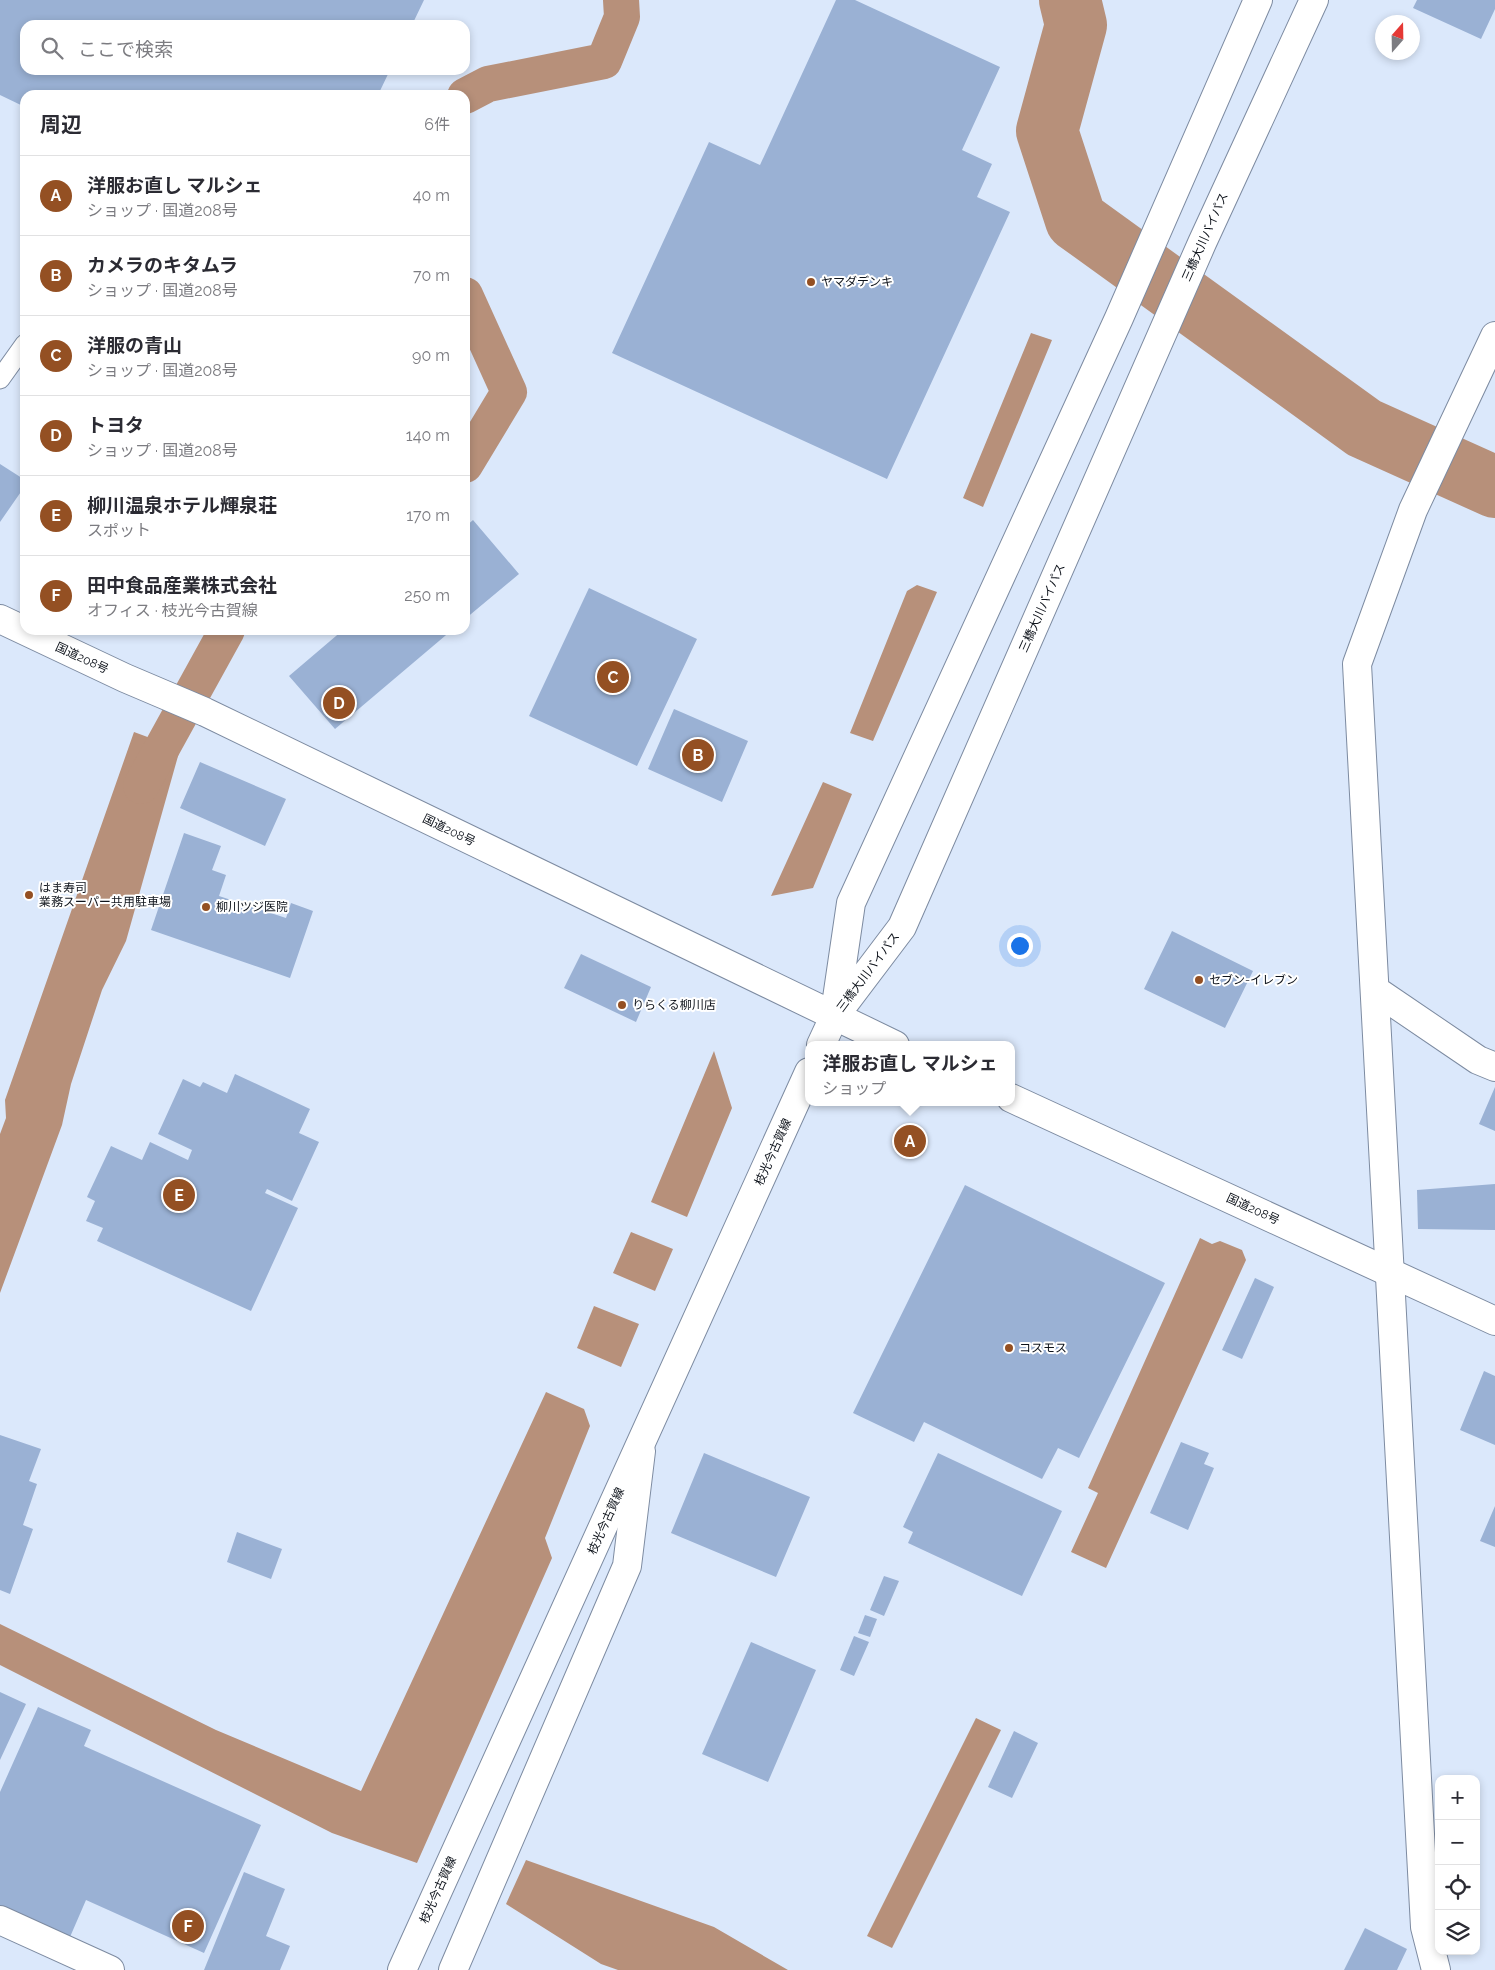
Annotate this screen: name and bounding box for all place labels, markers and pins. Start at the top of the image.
place label: ヤマダデンキ [821,275,893,289]
marker: ヤマダデンキ [805,276,817,288]
pin: C [597,658,629,696]
pin: D [323,684,355,722]
pin: B [682,736,714,774]
place label: はま寿司 業務スーパー共用駐車場 [39,881,171,909]
marker: はま寿司 業務スーパー共用駐車場 [23,889,35,901]
place label: 柳川ツジ医院 [216,900,288,914]
marker: 柳川ツジ医院 [200,901,212,913]
place label: セブン-イレブン [1209,973,1298,987]
marker: セブン-イレブン [1193,974,1205,986]
place label: りらくる柳川店 [632,998,716,1012]
marker: りらくる柳川店 [616,999,628,1011]
pin: A [894,1122,926,1160]
pin: E [163,1176,195,1214]
place label: コスモス [1019,1341,1067,1355]
marker: コスモス [1003,1342,1015,1354]
pin: F [172,1907,204,1945]

